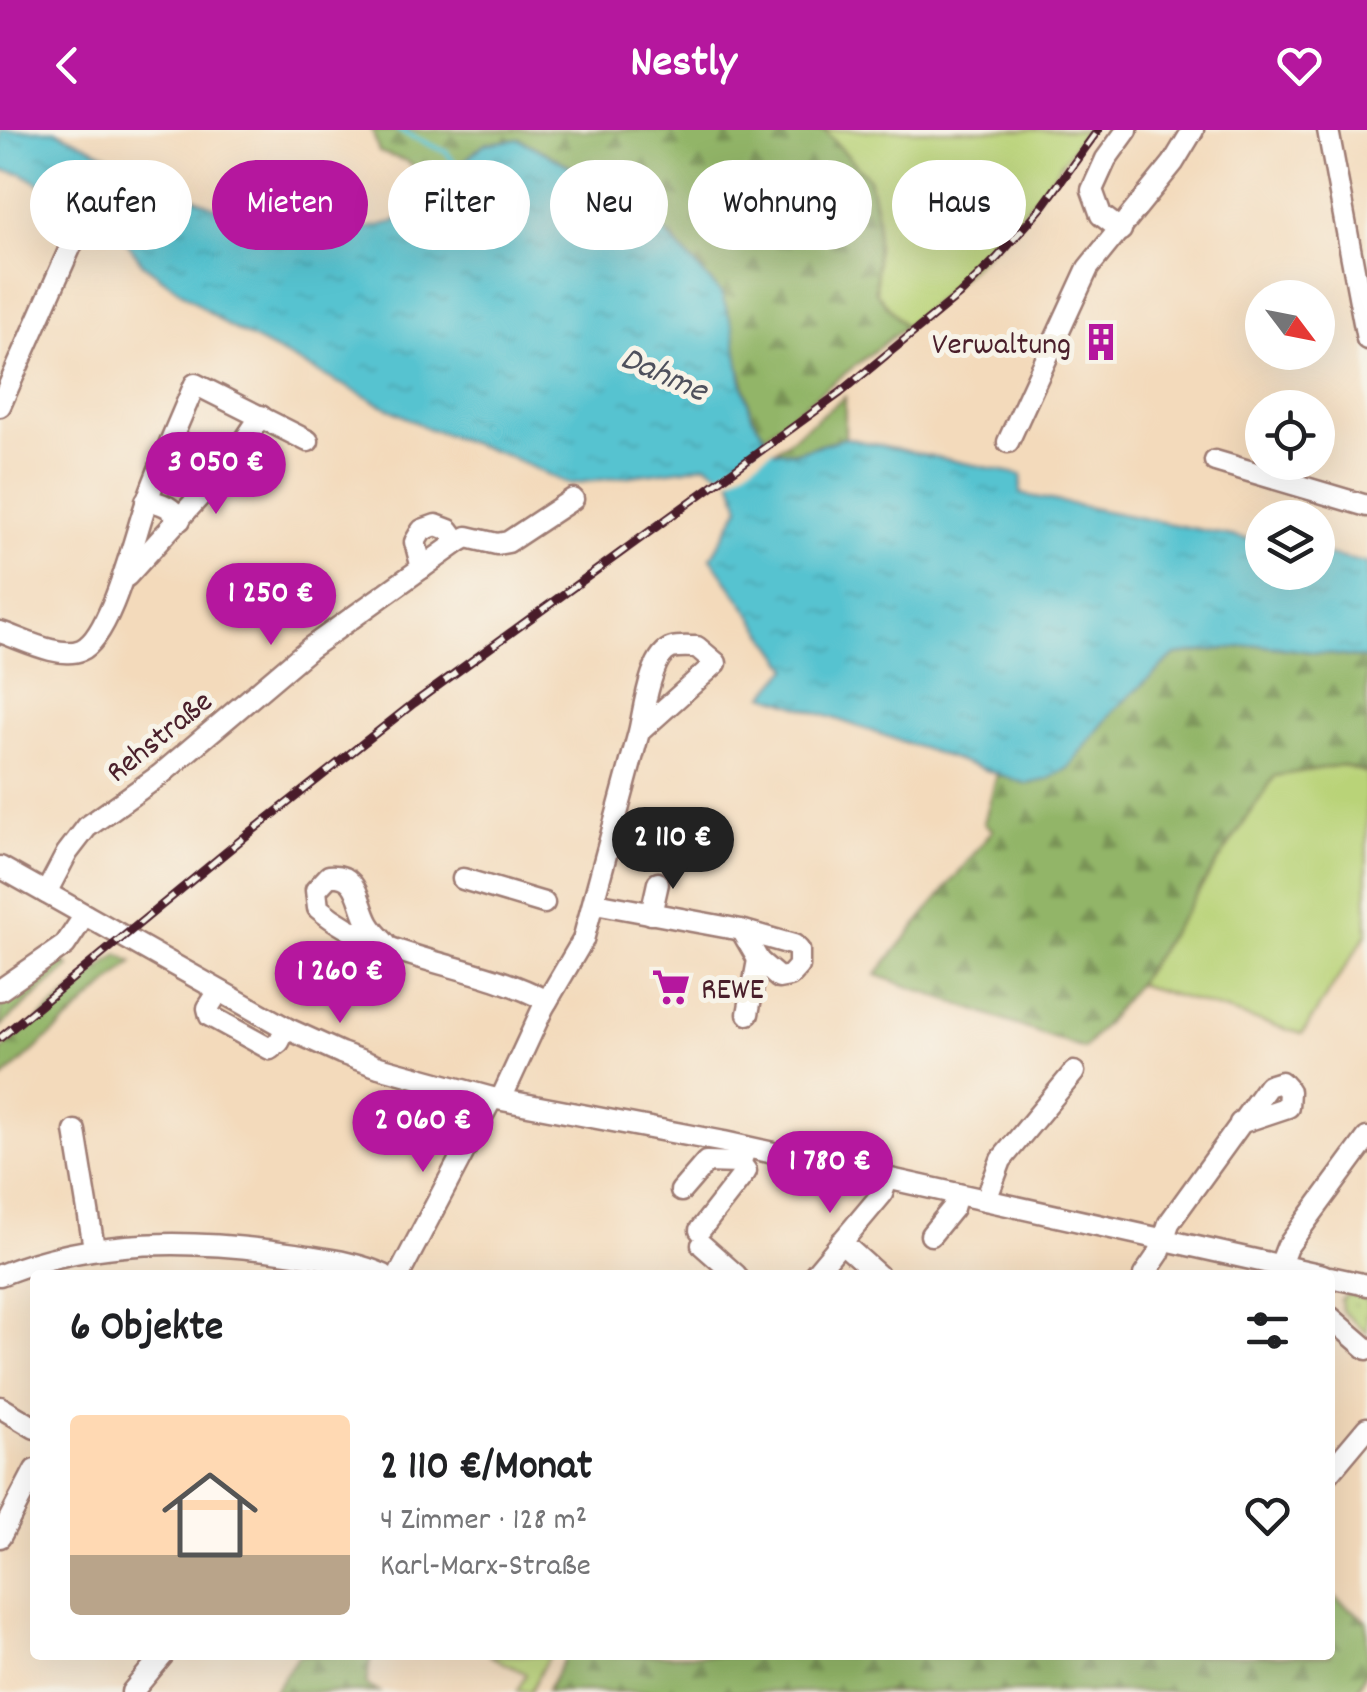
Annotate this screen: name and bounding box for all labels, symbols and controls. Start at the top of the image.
text: Nestly [630,33,737,97]
icon: back [40,38,95,93]
icon: heart [1272,38,1327,93]
chip: Kaufen [30,160,192,250]
chip: Mieten [212,160,368,250]
chip: Filter [388,160,530,250]
chip: Neu [550,160,668,250]
chip: Wohnung [688,160,872,250]
chip: Haus [892,160,1026,250]
north arrow [1245,280,1335,370]
map controls [1245,280,1335,590]
building icon: Verwaltung [1080,321,1122,363]
place label: Verwaltung [932,324,1071,370]
water label: Dahme [612,335,716,418]
button: locate [1245,390,1335,480]
pin: 3 050 € [124,432,308,517]
text: 3 050 € [168,441,264,487]
button: layers [1245,500,1335,590]
pin: 1 250 € [179,563,363,648]
text: 1 250 € [228,572,314,618]
street label: Rehstraße [98,681,224,796]
pin: 2 110 € [581,807,765,892]
text: 2 110 € [634,816,712,862]
pin: 1 260 € [248,941,432,1026]
text: 1 260 € [297,950,383,996]
supermarket icon: REWE [650,966,692,1008]
place label: REWE [701,969,764,1015]
pin: 2 060 € [331,1090,515,1175]
text: 2 060 € [374,1099,472,1145]
pin: 1 780 € [738,1131,922,1216]
text: 1 780 € [789,1140,871,1186]
text: 6 Objekte [70,1300,223,1360]
icon: filters [1240,1303,1295,1358]
text: 2 110 €/Monat [380,1439,592,1499]
icon: home [150,1455,270,1575]
icon: heart [1240,1488,1295,1543]
text: 4 Zimmer · 128 m² [380,1499,587,1545]
text: Karl-Marx-Straße [380,1545,591,1591]

